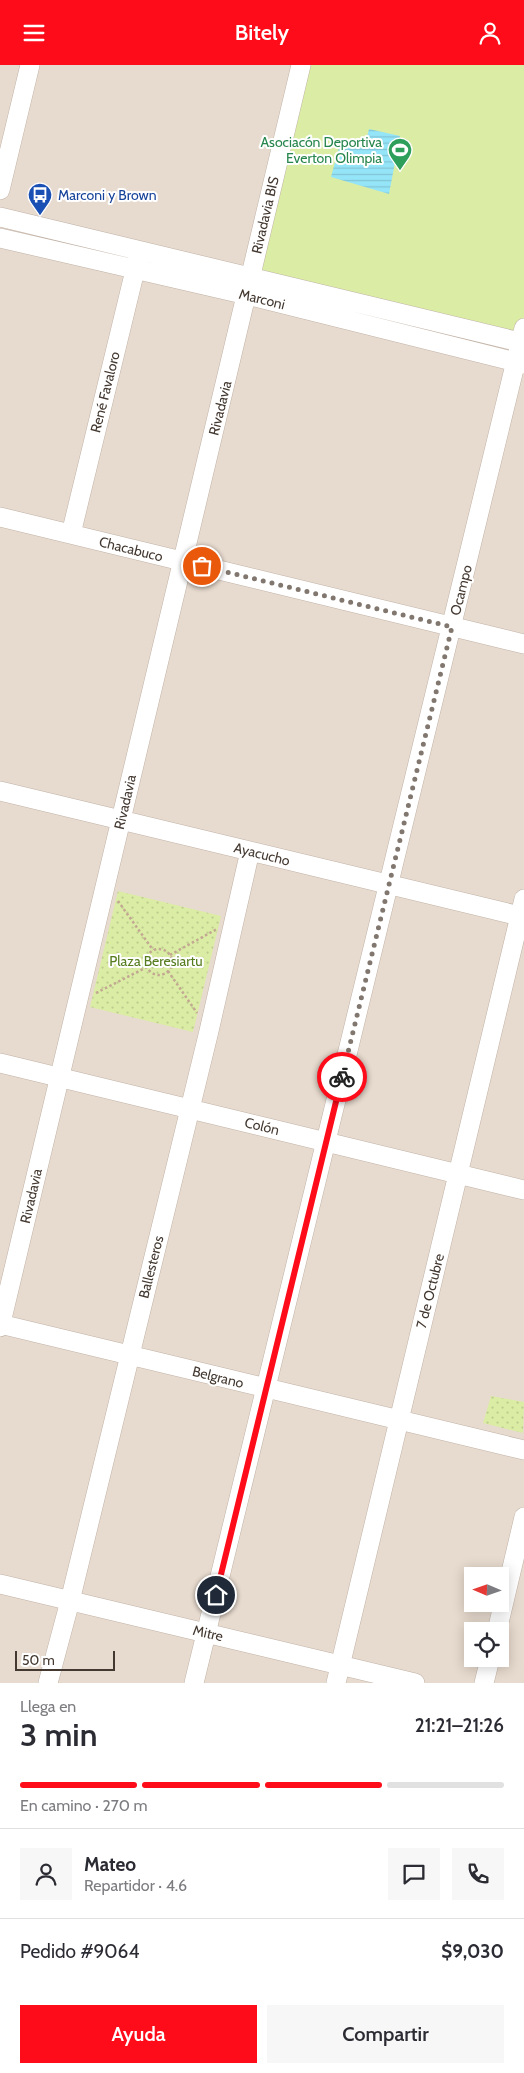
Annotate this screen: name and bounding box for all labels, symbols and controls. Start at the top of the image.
icon: menu [20,19,48,47]
text: Bitely [235,19,289,46]
icon: person [476,19,504,47]
place label: Asociacón Deportiva Everton Olimpia [261,133,382,167]
sports icon: Asociacón Deportiva Everton Olimpia [387,137,413,171]
street label: Rivadavia BIS [247,175,283,255]
bus stop icon: Marconi y Brown [27,182,53,216]
place label: Marconi y Brown [58,186,157,204]
street label: Marconi [237,285,287,313]
street label: René Favaloro [86,349,124,434]
street label: Rivadavia [205,379,236,437]
street label: Chacabuco [97,532,165,566]
pin [181,545,223,587]
icon: bag [188,552,216,580]
street label: Ocampo [446,563,476,617]
street label: Rivadavia [110,773,140,831]
street label: Ayacucho [232,838,292,870]
park label: Plaza Beresiartu [109,952,203,970]
courier [317,1052,367,1102]
icon: bike [328,1063,356,1091]
street label: Colón [243,1113,281,1139]
street label: Rivadavia [16,1167,46,1225]
street label: Ballesteros [135,1234,168,1300]
street label: 7 de Octubre [412,1252,448,1330]
street label: Belgrano [190,1362,246,1392]
north arrow [464,1567,509,1613]
map controls [464,1567,509,1667]
pin [195,1574,237,1616]
icon: home [202,1581,230,1609]
street label: Mitre [191,1621,225,1645]
button: locate [464,1622,509,1667]
scale bar [15,1648,115,1671]
text: 50 m [22,1651,55,1669]
text: Llega en [20,1697,76,1716]
text: 21:21–21:26 [415,1714,504,1737]
text: 3 min [20,1715,97,1754]
text: En camino · 270 m [20,1796,147,1815]
button: person [20,1848,72,1900]
button: chat [388,1848,440,1900]
button: phone [452,1848,504,1900]
text: Mateo [84,1853,136,1876]
text: Repartidor · 4.6 [84,1876,187,1895]
text: Pedido #9064 [20,1940,139,1963]
text: $9,030 [441,1940,504,1963]
button: Ayuda [20,2005,257,2063]
button: Compartir [267,2005,504,2063]

